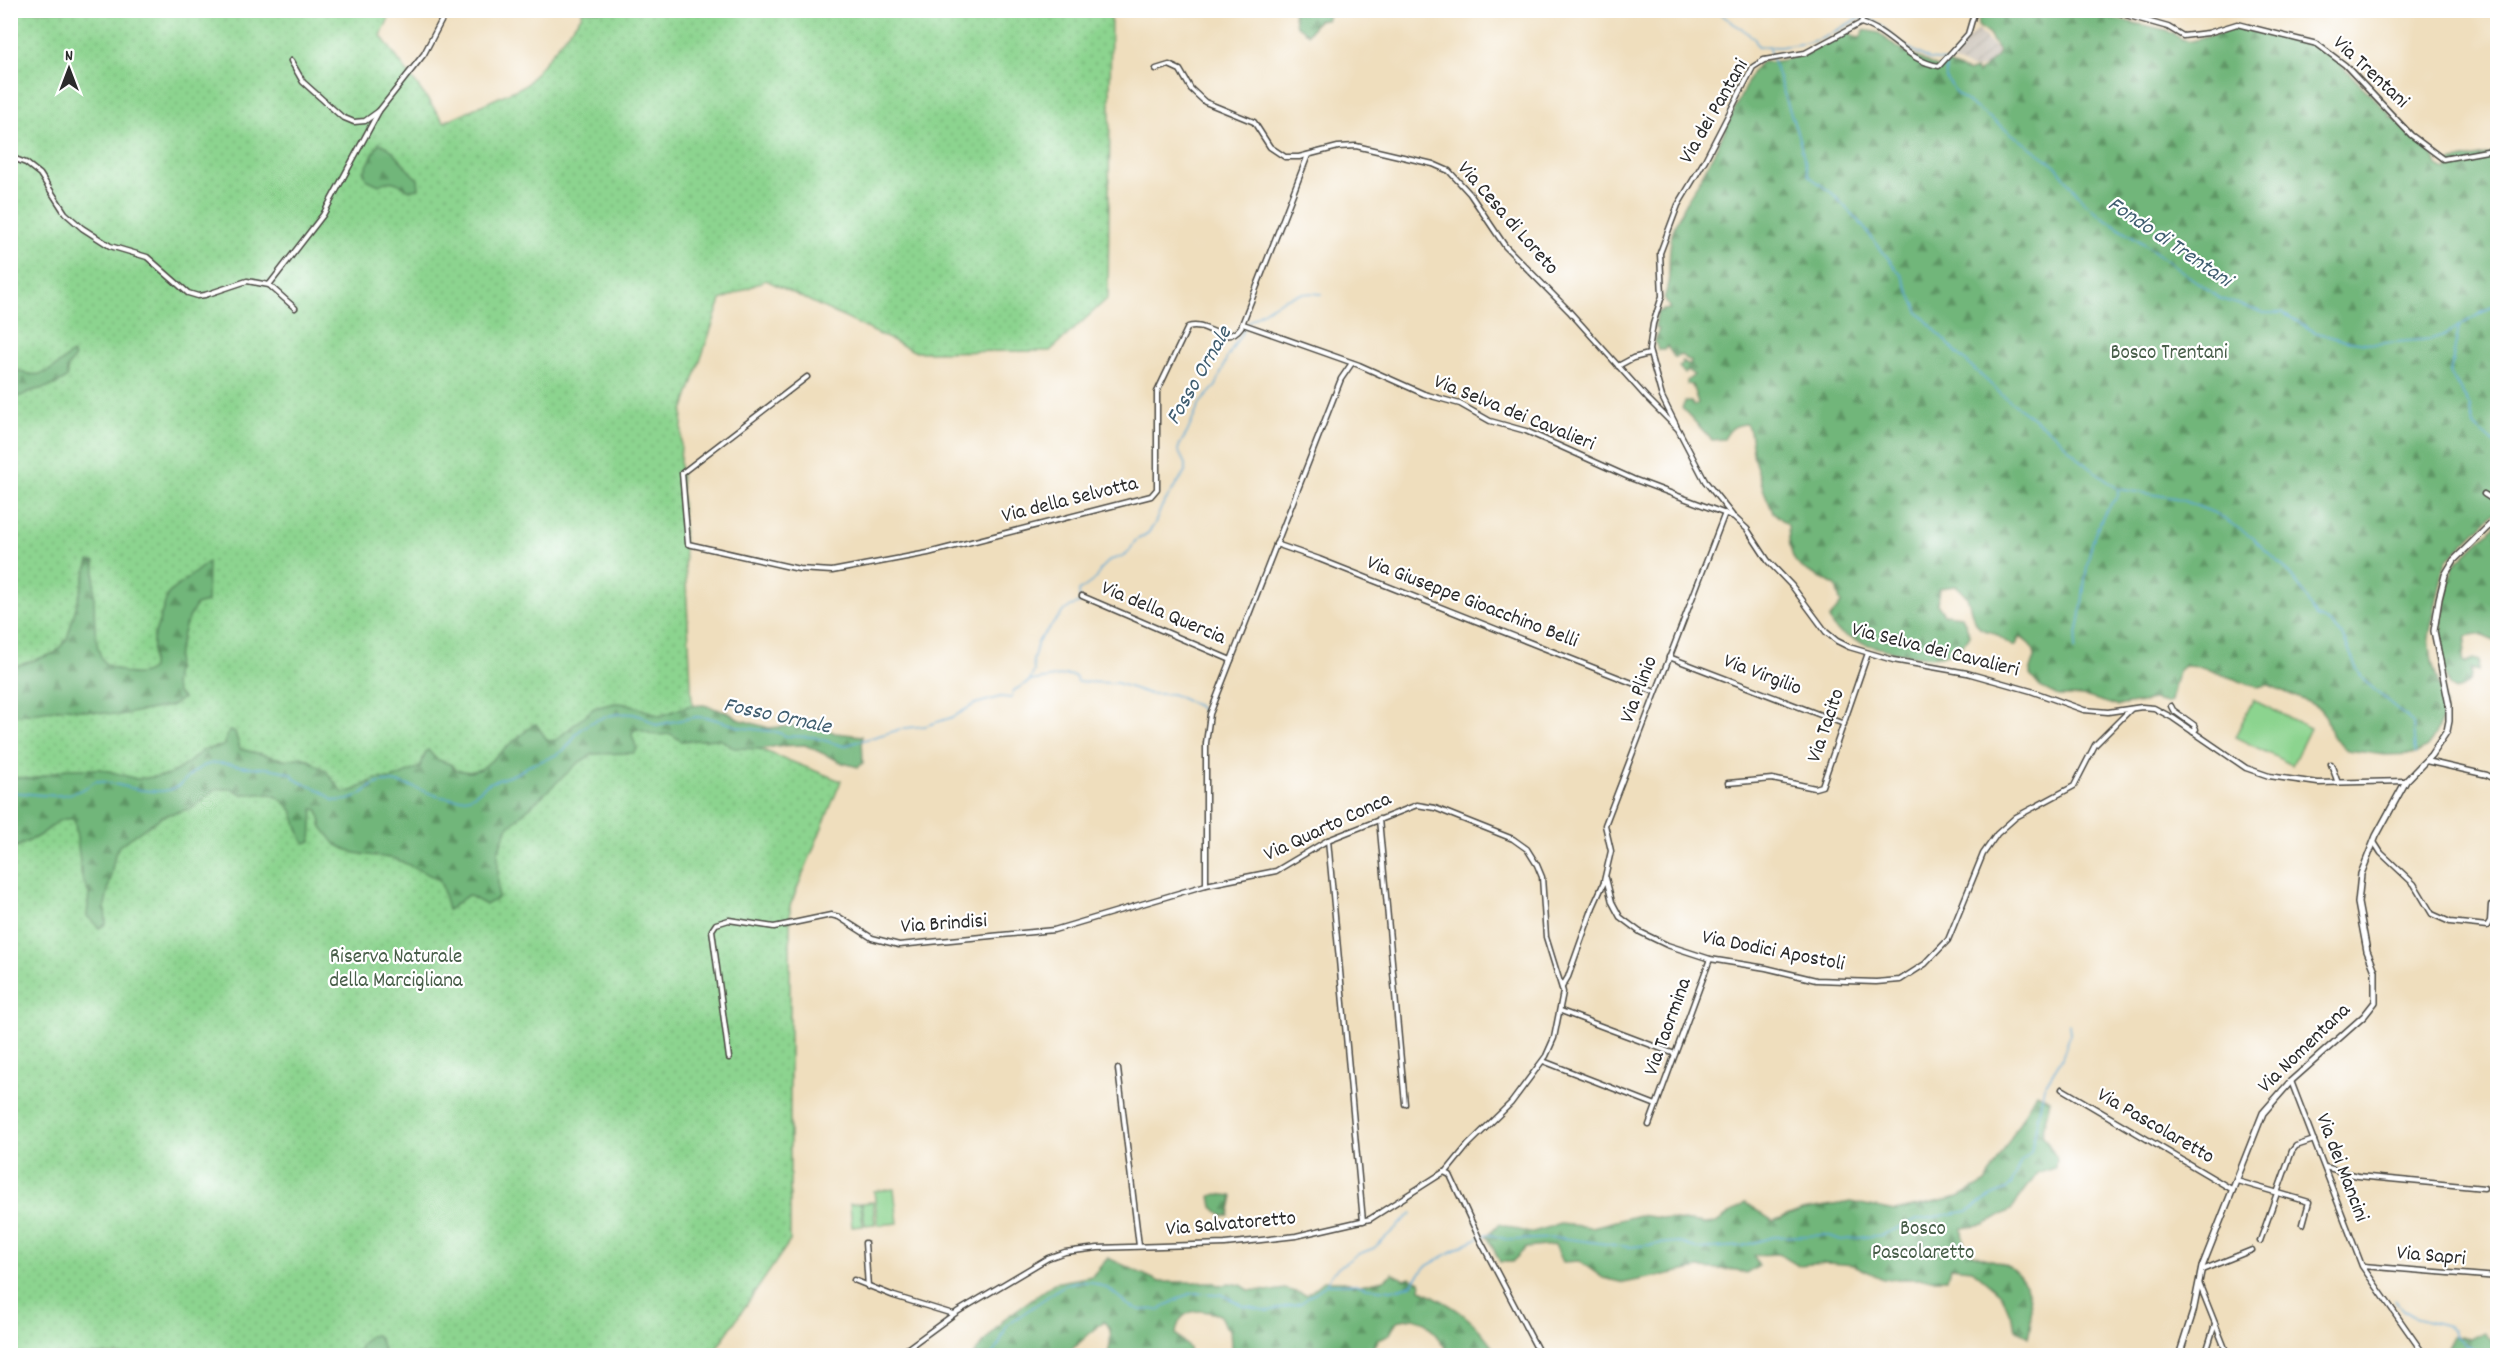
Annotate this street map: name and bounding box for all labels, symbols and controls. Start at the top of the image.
street label: Via Trentani [2325,30,2415,116]
north arrow [39,39,99,99]
text: N [65,45,73,68]
street label: Via dei Pantani [1673,54,1757,170]
street label: Via Cesa di Loreto [1449,155,1565,283]
water label: Fondo di Trentani [2101,190,2240,298]
water label: Fosso Ornale [1159,320,1241,431]
park label: Bosco Trentani [2110,339,2228,369]
street label: Via Selva dei Cavalieri [1429,368,1599,460]
street label: Via della Selvotta [999,469,1142,532]
street label: Via Giuseppe Gioacchino Belli [1362,549,1582,657]
street label: Via della Quercia [1096,574,1231,654]
street label: Via Selva dei Cavalieri [1848,616,2022,686]
street label: Via Virgilio [1719,647,1805,705]
street label: Via Plinio [1613,652,1667,728]
street label: Via Tacito [1800,685,1854,767]
water label: Fosso Ornale [720,690,835,744]
street label: Via Quarto Conca [1260,785,1398,871]
street label: Via Brindisi [900,907,988,943]
street label: Via Dodici Apostoli [1699,923,1847,981]
park label: Riserva Naturale della Marcigliana [329,943,464,997]
street label: Via Taormina [1637,973,1701,1080]
street label: Via Nomentana [2252,996,2359,1101]
street label: Via Pascolaretto [2091,1081,2219,1173]
street label: Via dei Mancini [2307,1109,2375,1227]
street label: Via Salvatoretto [1165,1204,1297,1246]
park label: Bosco Pascolaretto [1872,1215,1974,1269]
street label: Via Sapri [2395,1239,2467,1275]

